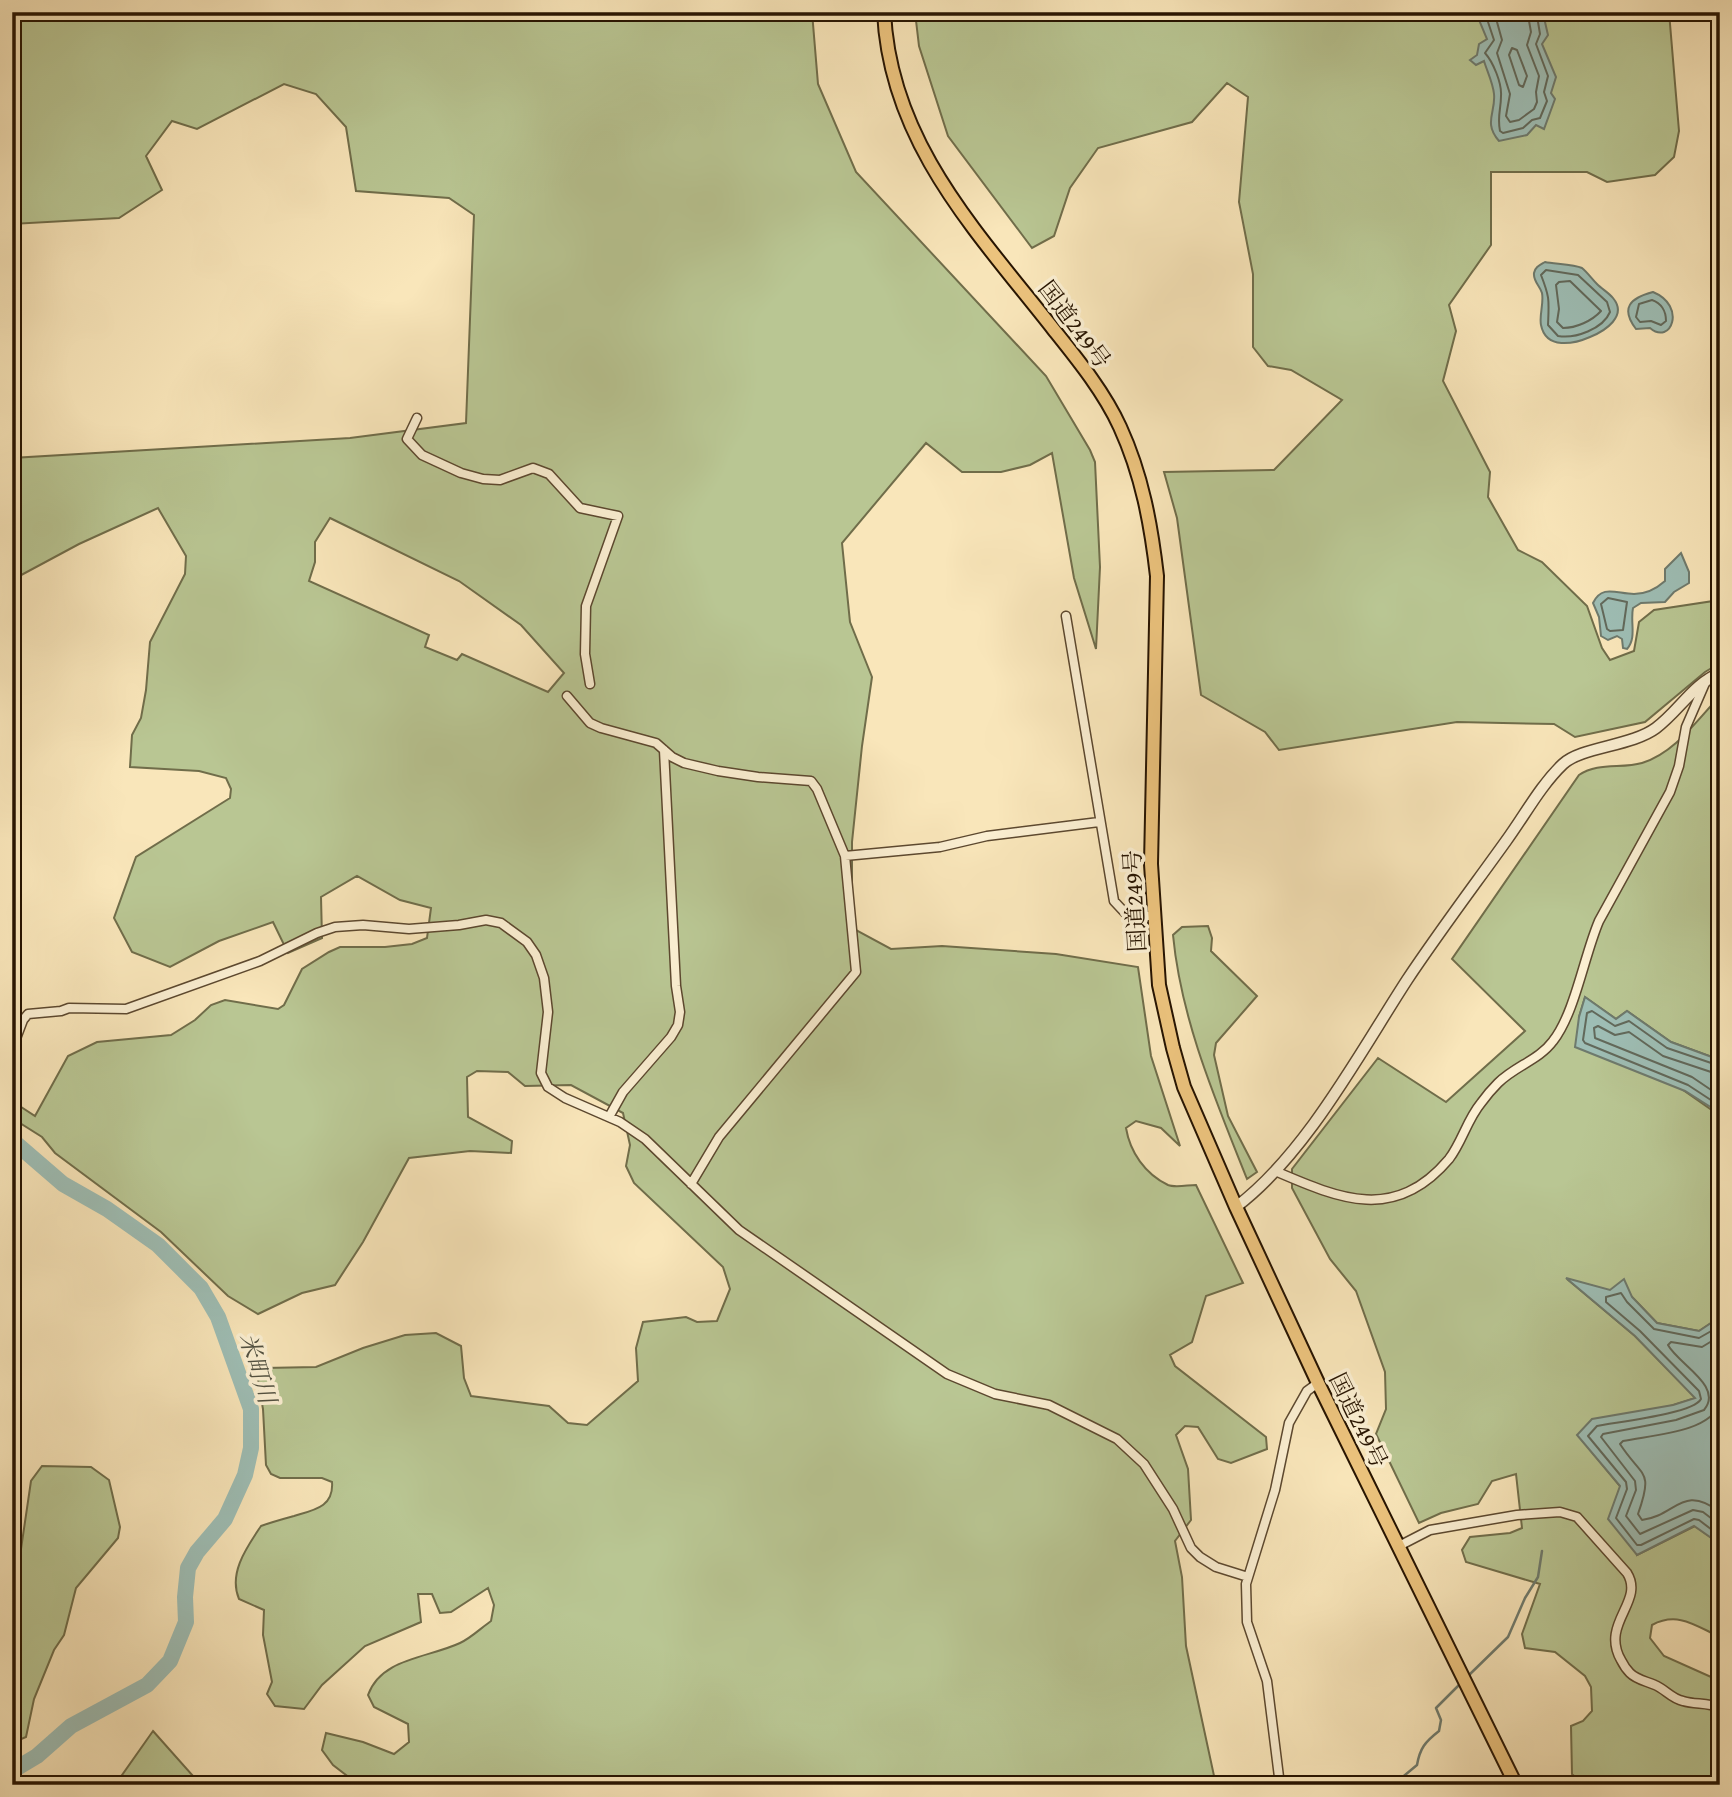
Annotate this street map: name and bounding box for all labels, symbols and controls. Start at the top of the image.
street label: 国道249号 [1031,273,1119,375]
street label: 国道249号 [1115,849,1153,953]
water label: 米町川 [231,1328,286,1410]
street label: 国道249号 [1322,1367,1396,1473]

